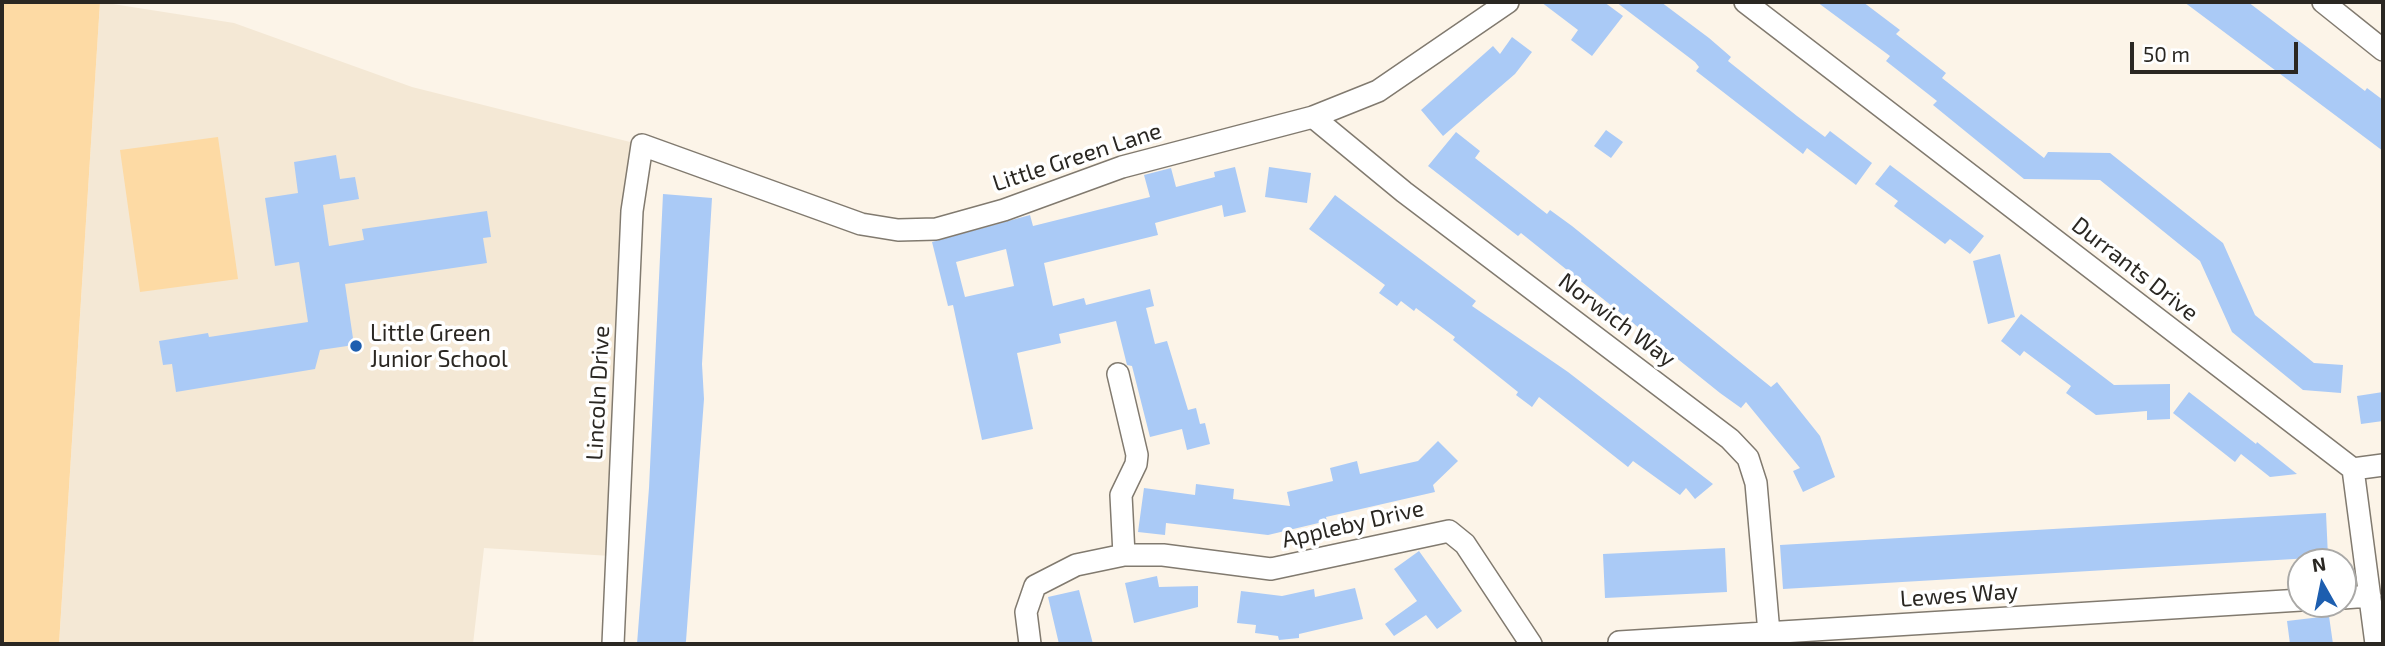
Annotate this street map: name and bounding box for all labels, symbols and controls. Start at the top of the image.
scale bar [2133,28,2301,72]
text: 50 m [2143,41,2190,66]
street label: Little Green Lane [989,117,1165,197]
street label: Durrants Drive [2066,211,2204,327]
street label: Norwich Way [1553,267,1681,373]
place label: Little Green Junior School [370,319,508,373]
street label: Lincoln Drive [581,325,615,461]
marker: Little Green Junior School [348,338,364,354]
street label: Appleby Drive [1279,494,1427,554]
north arrow [2287,548,2357,618]
text: N [2310,551,2328,576]
street label: Lewes Way [1899,577,2019,613]

